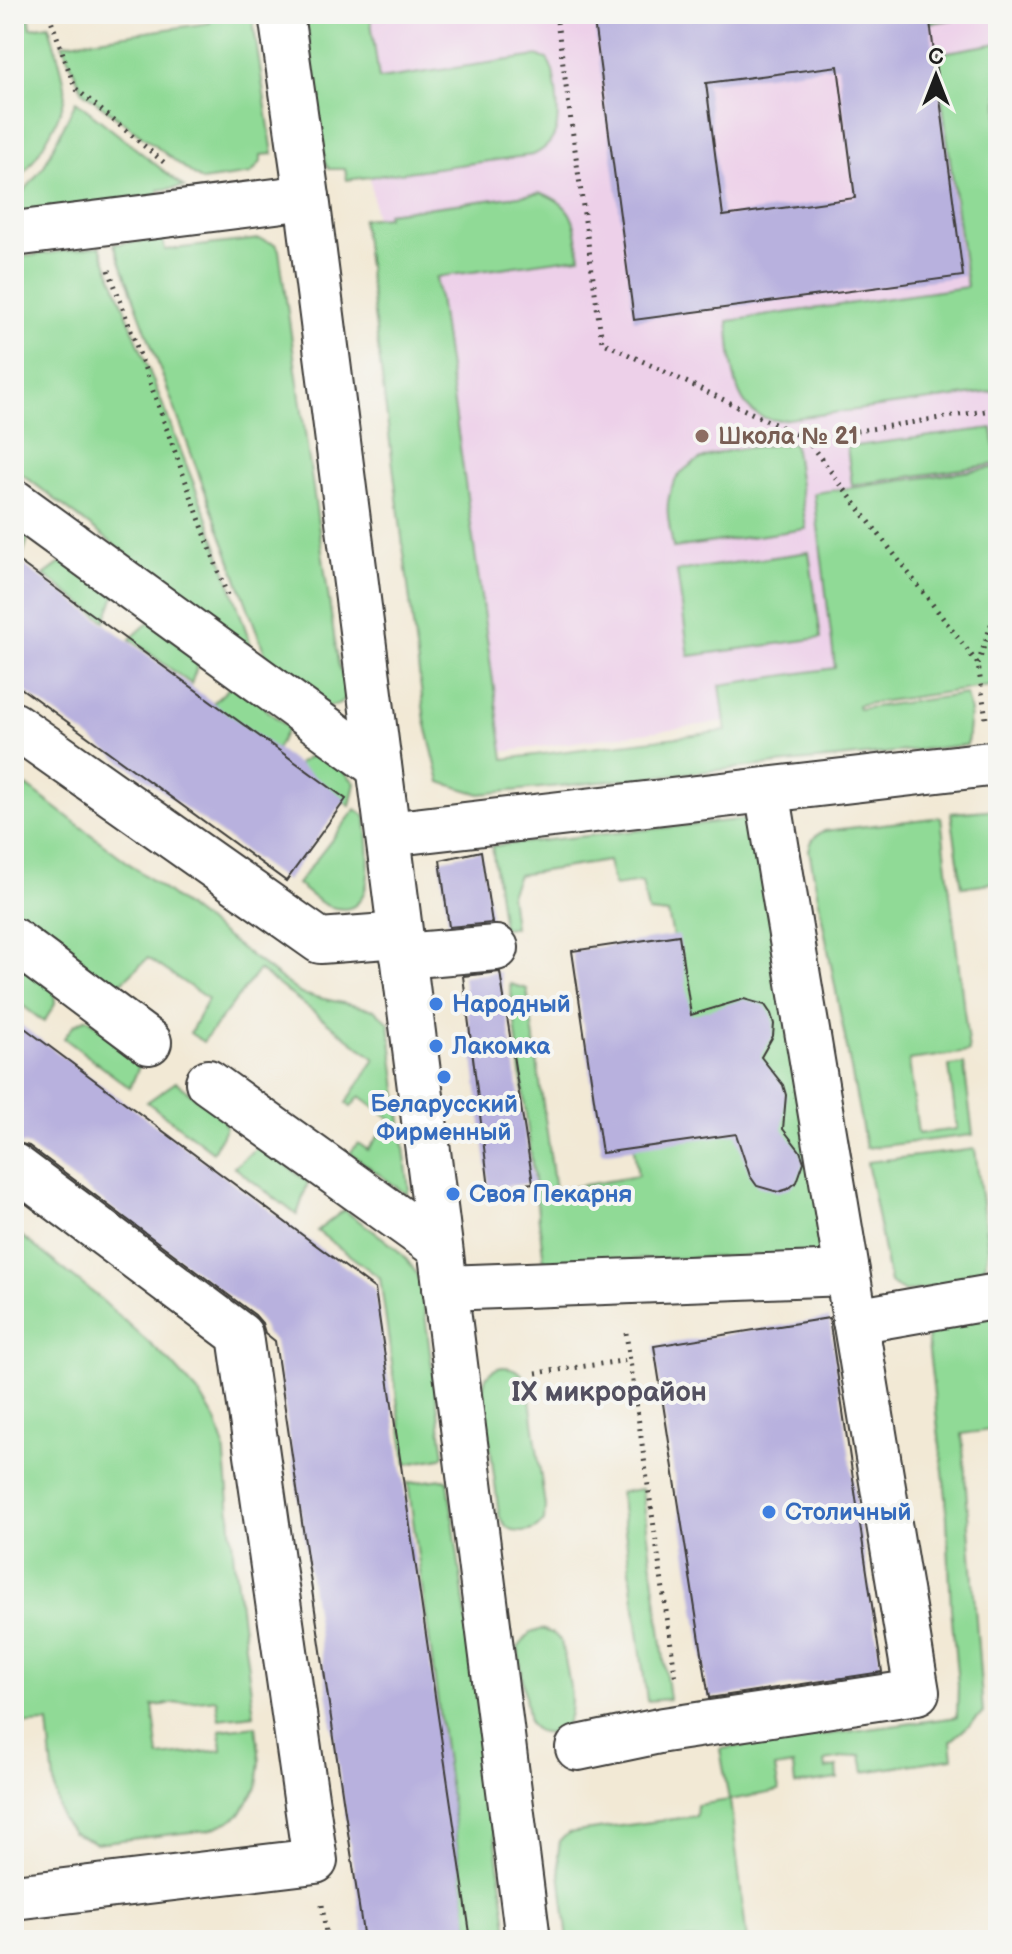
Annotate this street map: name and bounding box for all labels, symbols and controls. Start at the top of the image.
north arrow [896,36,976,116]
text: С [928,44,944,71]
place label: Школа № 21 [718,422,858,451]
marker: Школа № 21 [693,427,711,445]
place label: Народный [452,990,571,1019]
marker: Народный [427,995,445,1013]
place label: Лакомка [451,1032,551,1061]
marker: Лакомка [427,1037,445,1055]
marker: Беларусский Фирменный [435,1068,453,1086]
place label: Беларусский Фирменный [370,1090,518,1147]
place label: Своя Пекарня [469,1180,632,1209]
marker: Своя Пекарня [444,1185,462,1203]
district label: IX микрорайон [511,1376,707,1409]
place label: Столичный [785,1498,911,1527]
marker: Столичный [760,1503,778,1521]

